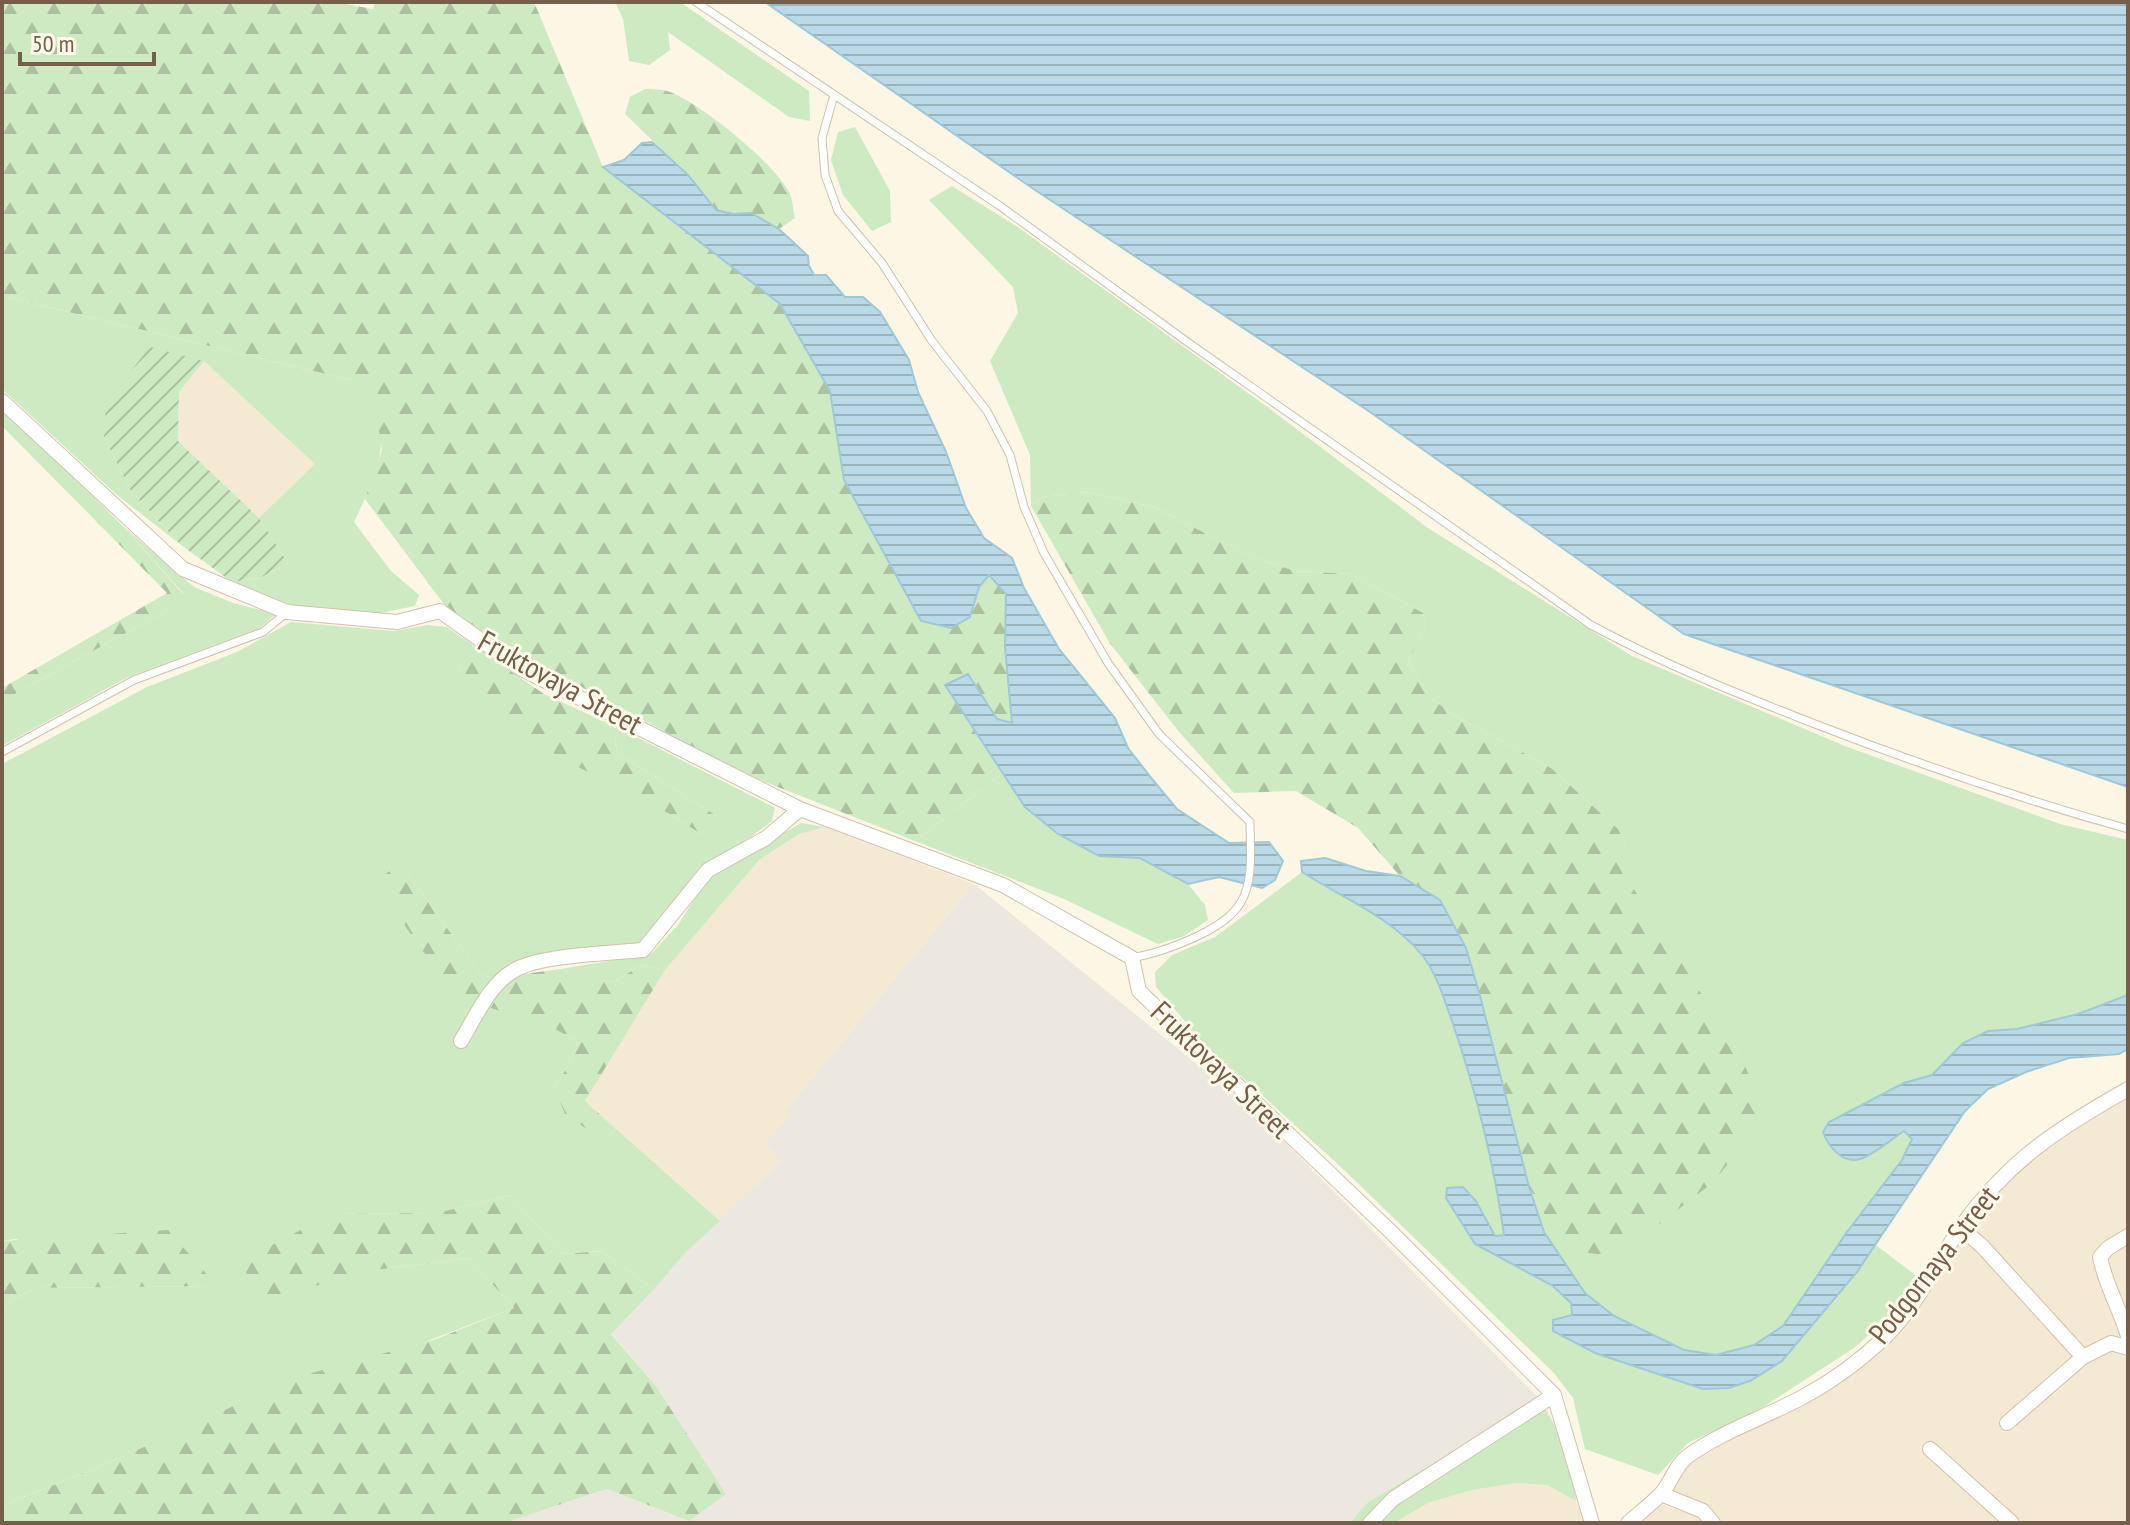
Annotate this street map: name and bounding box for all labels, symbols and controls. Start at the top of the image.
scale bar [20,16,154,66]
text: 50 m [32,28,74,59]
street label: Fruktovaya Street [472,621,650,743]
street label: Fruktovaya Street [1143,992,1301,1146]
street label: Podgornaya Street [1859,1177,2007,1351]

